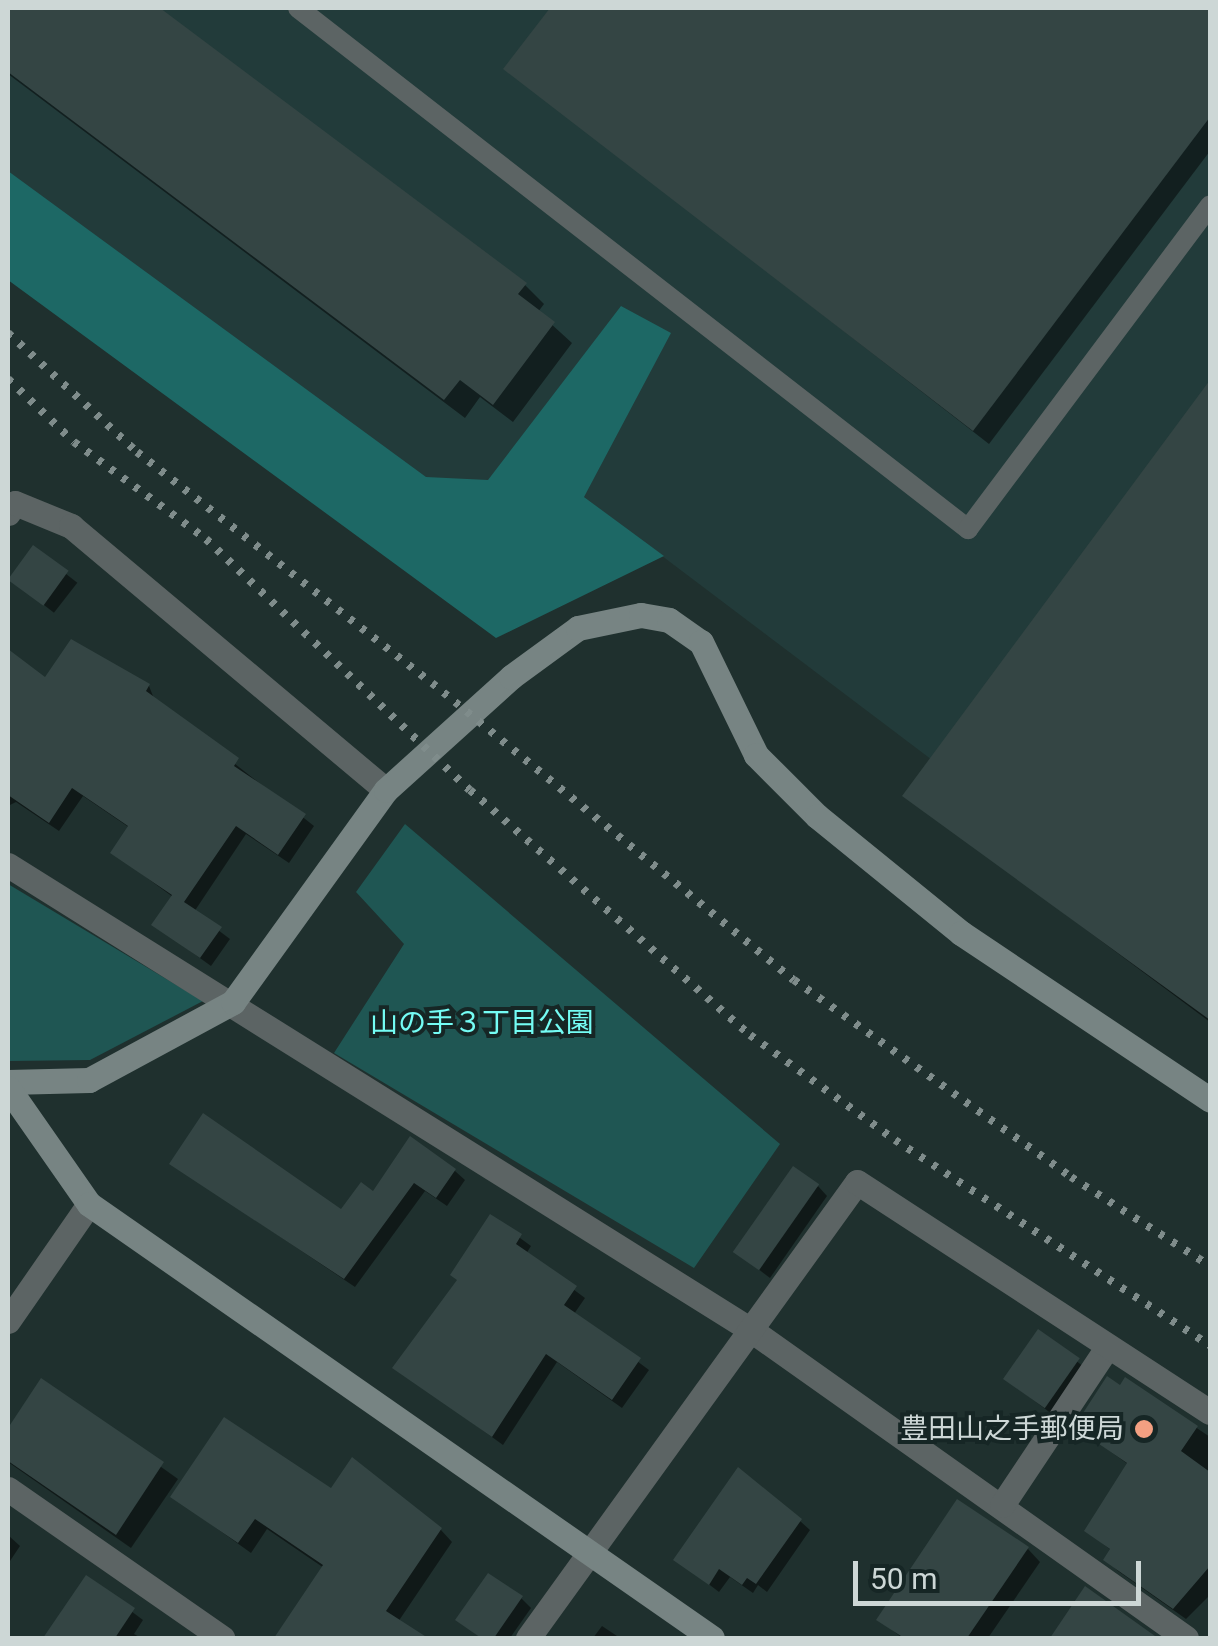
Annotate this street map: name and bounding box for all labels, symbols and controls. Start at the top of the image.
park label: 山の手３丁目公園 [370,1006,594,1040]
place label: 豊田山之手郵便局 [900,1412,1124,1446]
marker: 豊田山之手郵便局 [1133,1418,1155,1440]
scale bar [858,1541,1146,1603]
text: 50 m [870,1561,937,1596]

